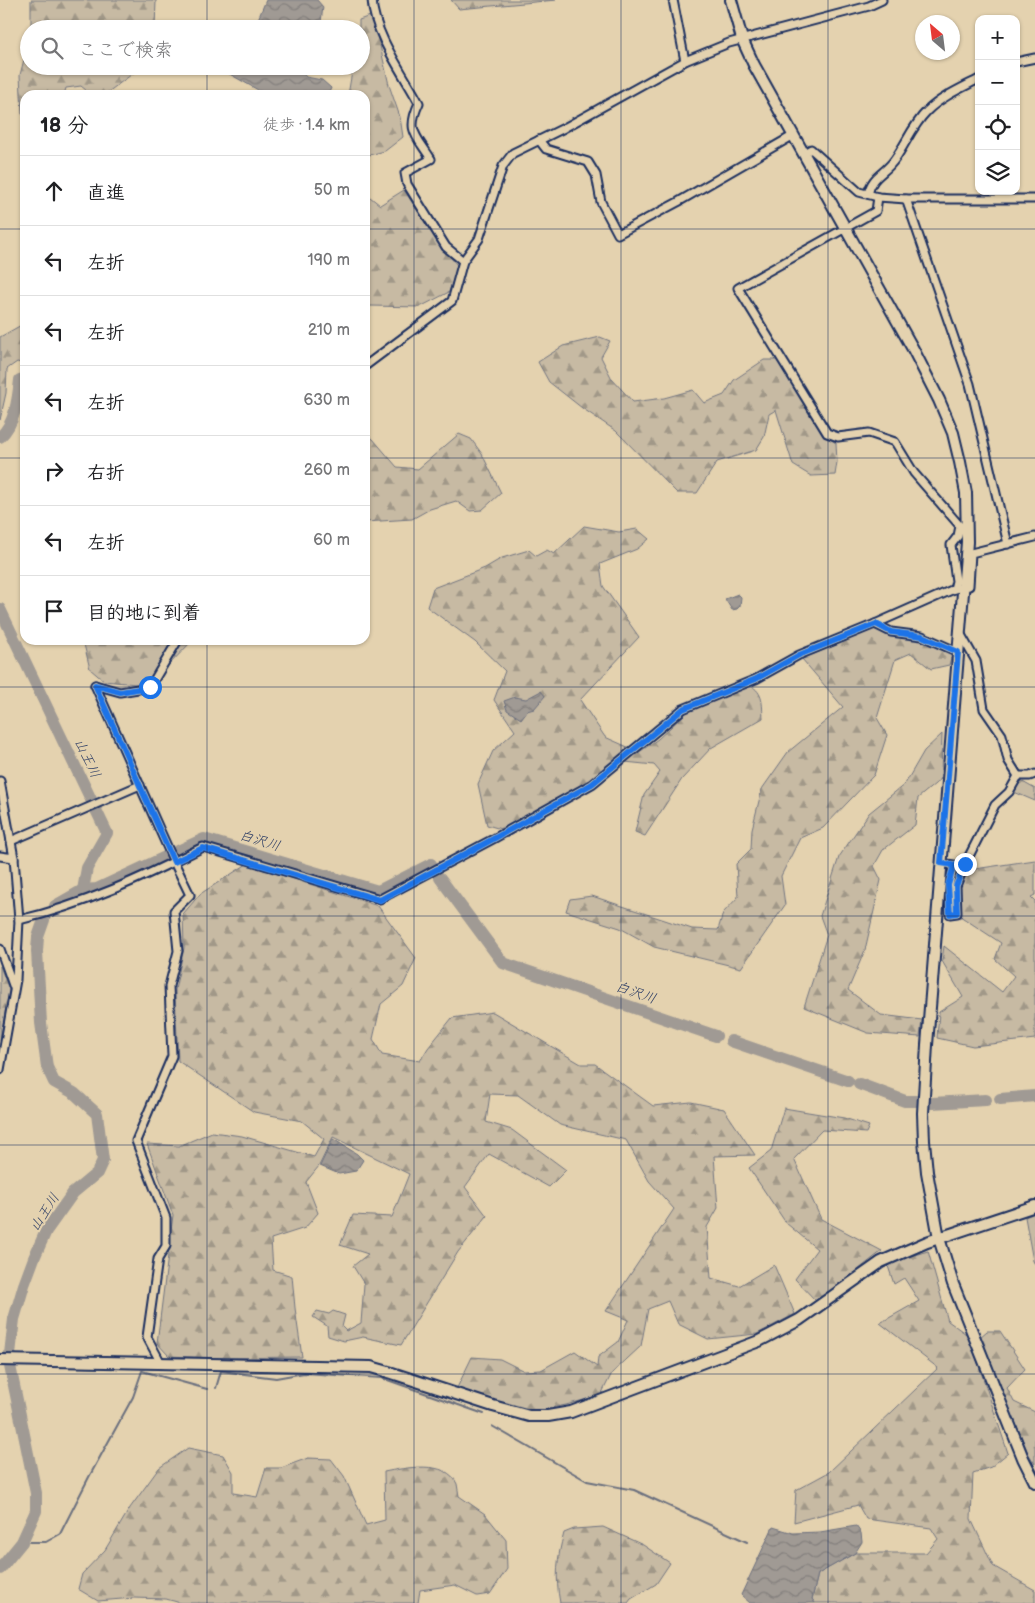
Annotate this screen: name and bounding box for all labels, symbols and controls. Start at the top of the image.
north arrow [915,15,960,60]
map controls [975,15,1020,195]
button: + [975,15,1020,60]
search box [20,20,370,75]
icon: search [38,34,66,62]
text: ここで検索 [78,39,173,62]
button: − [975,60,1020,105]
button: locate [975,105,1020,150]
text: 18 分 [40,113,88,138]
text: 徒歩 · 1.4 km [263,116,350,135]
button: layers [975,150,1020,195]
icon: ahead [40,177,68,205]
text: 50 m [314,181,350,200]
text: 直進 [87,182,125,205]
icon: left [40,247,68,275]
text: 190 m [308,251,350,270]
text: 左折 [87,252,125,275]
icon: left [40,317,68,345]
text: 210 m [308,321,350,340]
text: 左折 [87,322,125,345]
icon: left [40,387,68,415]
text: 630 m [303,391,350,410]
text: 左折 [87,392,125,415]
icon: right [40,457,68,485]
text: 260 m [304,461,350,480]
text: 右折 [87,462,125,485]
icon: left [40,527,68,555]
text: 60 m [313,531,350,550]
text: 左折 [87,532,125,555]
icon: arrive [40,597,68,625]
text: 目的地に到着 [87,602,201,625]
route start [139,676,162,699]
water label: 山王川 [71,736,104,781]
water label: 白沢川 [237,826,282,855]
route end [954,853,977,876]
water label: 白沢川 [613,978,658,1007]
water label: 山王川 [26,1190,63,1235]

